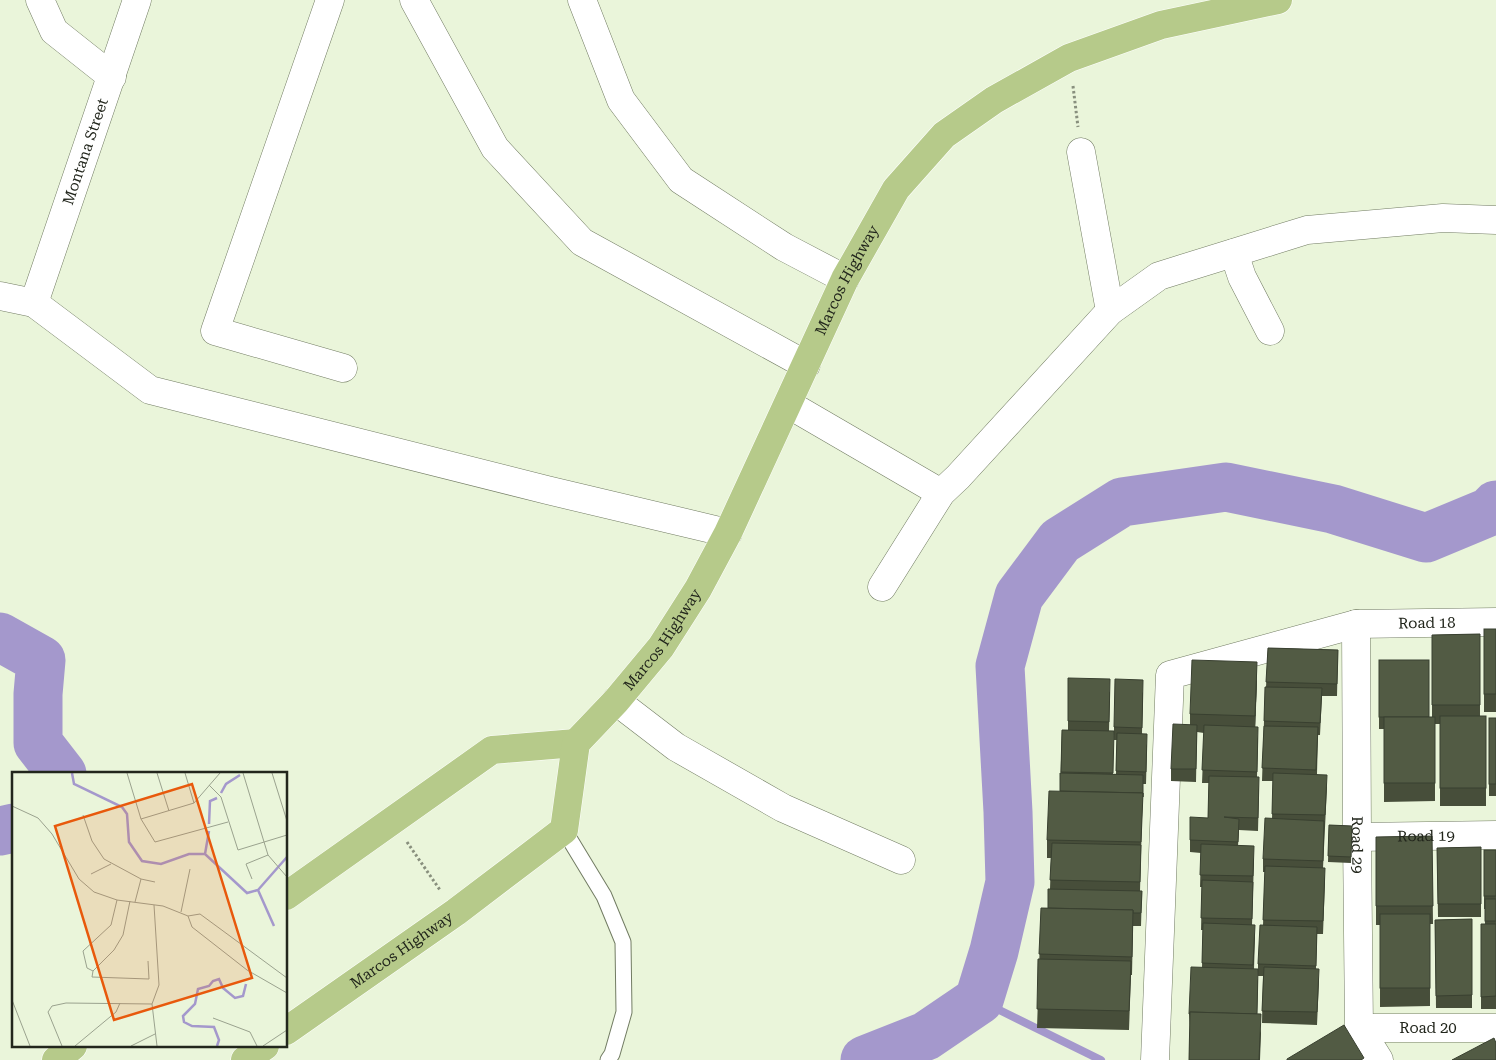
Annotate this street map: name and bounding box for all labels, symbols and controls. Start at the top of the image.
street label: Montana Street [59,95,112,207]
street label: Marcos Highway [811,222,883,338]
street label: Marcos Highway [620,585,705,694]
street label: Road 18 [1398,614,1456,632]
inset map [12,772,288,1048]
street label: Road 29 [1348,816,1366,874]
street label: Road 19 [1397,827,1455,845]
street label: Marcos Highway [347,908,456,992]
street label: Road 20 [1399,1019,1457,1037]

